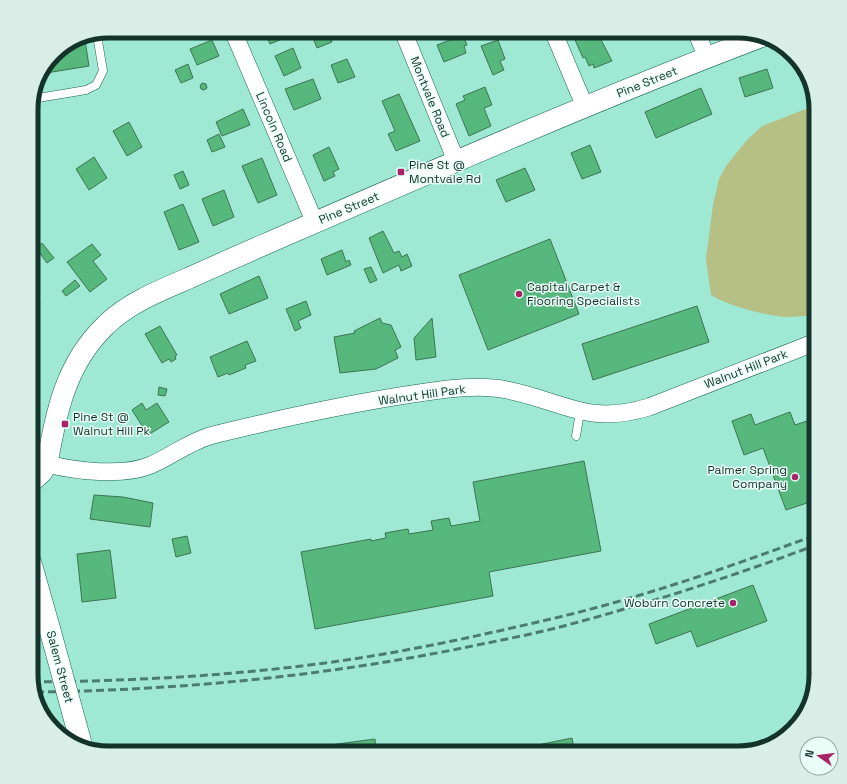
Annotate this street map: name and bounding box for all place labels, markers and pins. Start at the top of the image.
place label: Pine St @ Montvale Rd [409,157,481,187]
marker: Pine St @ Montvale Rd [396,167,406,177]
place label: Capital Carpet & Flooring Specialists [527,279,640,309]
marker: Capital Carpet & Flooring Specialists [514,289,524,299]
place label: Pine St @ Walnut Hill Pk [73,409,150,439]
marker: Pine St @ Walnut Hill Pk [60,419,70,429]
place label: Palmer Spring Company [707,462,787,492]
marker: Palmer Spring Company [790,472,800,482]
place label: Woburn Concrete [624,595,725,611]
marker: Woburn Concrete [728,598,738,608]

